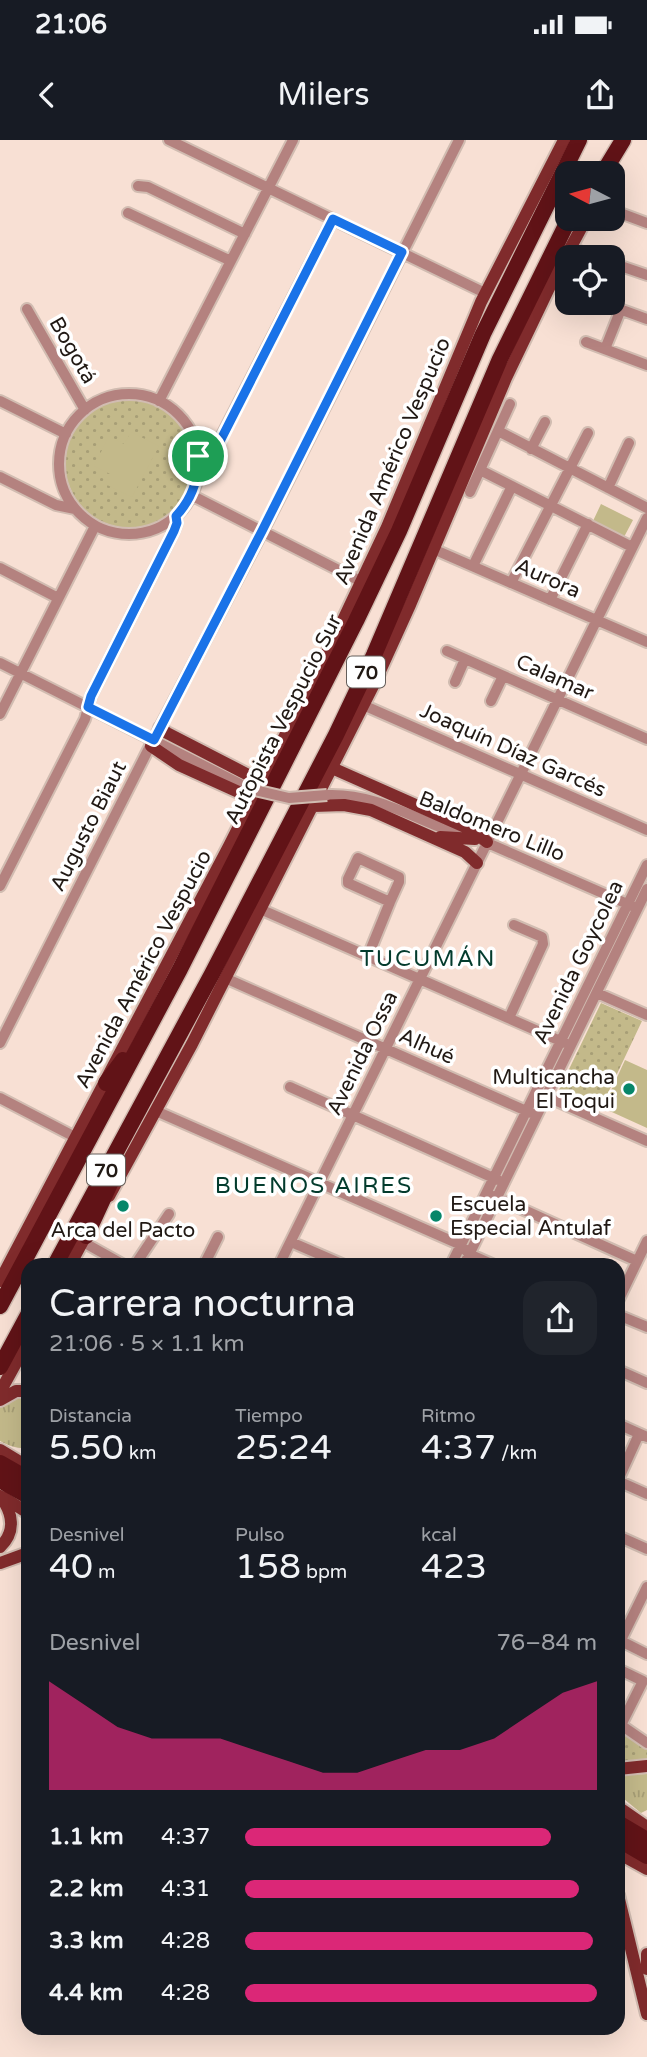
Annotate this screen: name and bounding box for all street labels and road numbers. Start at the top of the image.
street label: Bogotá [43,312,102,388]
street label: Avenida Américo Vespucio [329,334,456,589]
street label: Aurora [511,553,584,604]
street label: Autopista Vespucio Sur [220,610,347,828]
street label: Calamar [512,649,598,706]
road number: 70 [347,656,385,688]
street label: Joaquín Díaz Garcés [416,698,610,803]
street label: Augusto Biaut [45,757,132,895]
street label: Baldomero Lillo [415,786,568,867]
street label: Avenida Américo Vespucio [70,846,217,1093]
street label: Avenida Goycolea [528,876,629,1048]
street label: Avenida Ossa [322,987,403,1119]
street label: Alhué [395,1023,459,1070]
road number: 70 [87,1154,125,1186]

